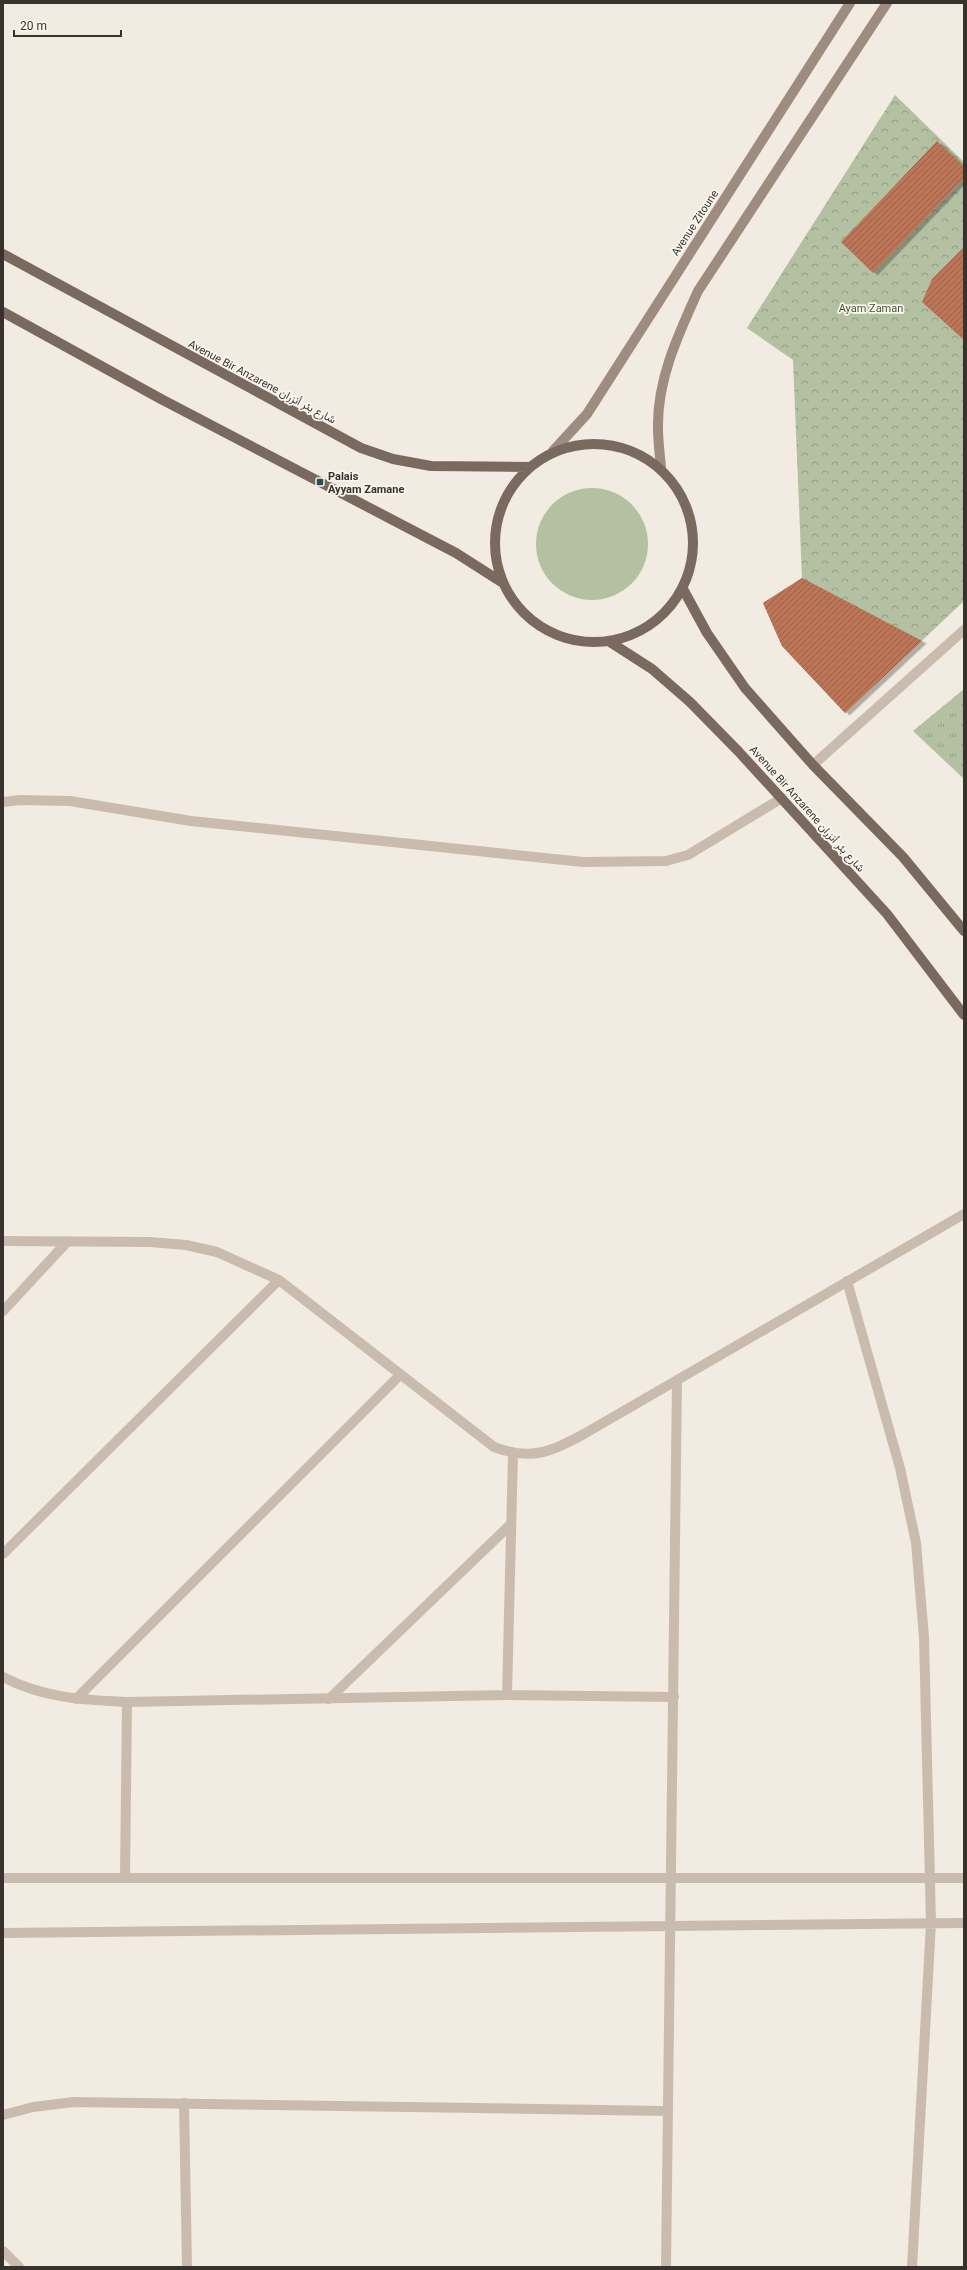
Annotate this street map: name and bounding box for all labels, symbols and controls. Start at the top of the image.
scale bar [14,12,121,38]
text: 20 m [20,19,47,33]
street label: Avenue Zitoune [669,188,721,258]
park label: Ayam Zaman [839,302,903,315]
street label: Avenue Bir Anzarene شارع بئر أنزران [186,337,338,428]
place label: Palais Ayyam Zamane [328,470,404,496]
marker: Palais Ayyam Zamane [315,477,325,487]
street label: Avenue Bir Anzarene شارع بئر أنزران [746,743,867,876]

